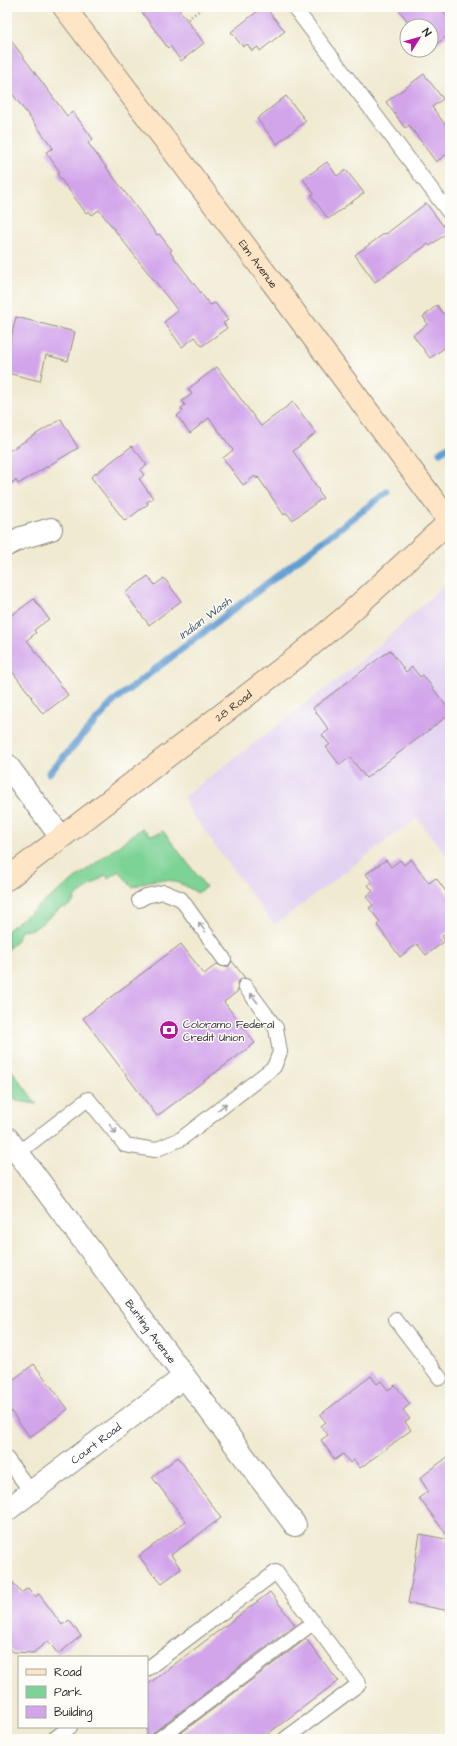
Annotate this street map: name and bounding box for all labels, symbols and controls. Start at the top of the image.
north arrow [399,18,439,58]
text: N [419,25,435,40]
street label: Elm Avenue [235,237,281,291]
water label: Indian Wash [175,592,236,644]
street label: 28 Road [212,687,256,725]
one-way arrow [197,922,206,933]
one-way arrow [250,992,258,1003]
place label: Coloramo Federal Credit Union [183,1017,275,1045]
bank icon: Coloramo Federal Credit Union [158,1019,180,1041]
one-way arrow [216,1103,227,1112]
one-way arrow [108,1124,117,1135]
street label: Bunting Avenue [122,1297,179,1367]
street label: Court Road [68,1420,125,1468]
legend [18,1656,148,1728]
text: Road [54,1664,82,1681]
text: Park [54,1684,82,1701]
text: Building [54,1704,92,1722]

